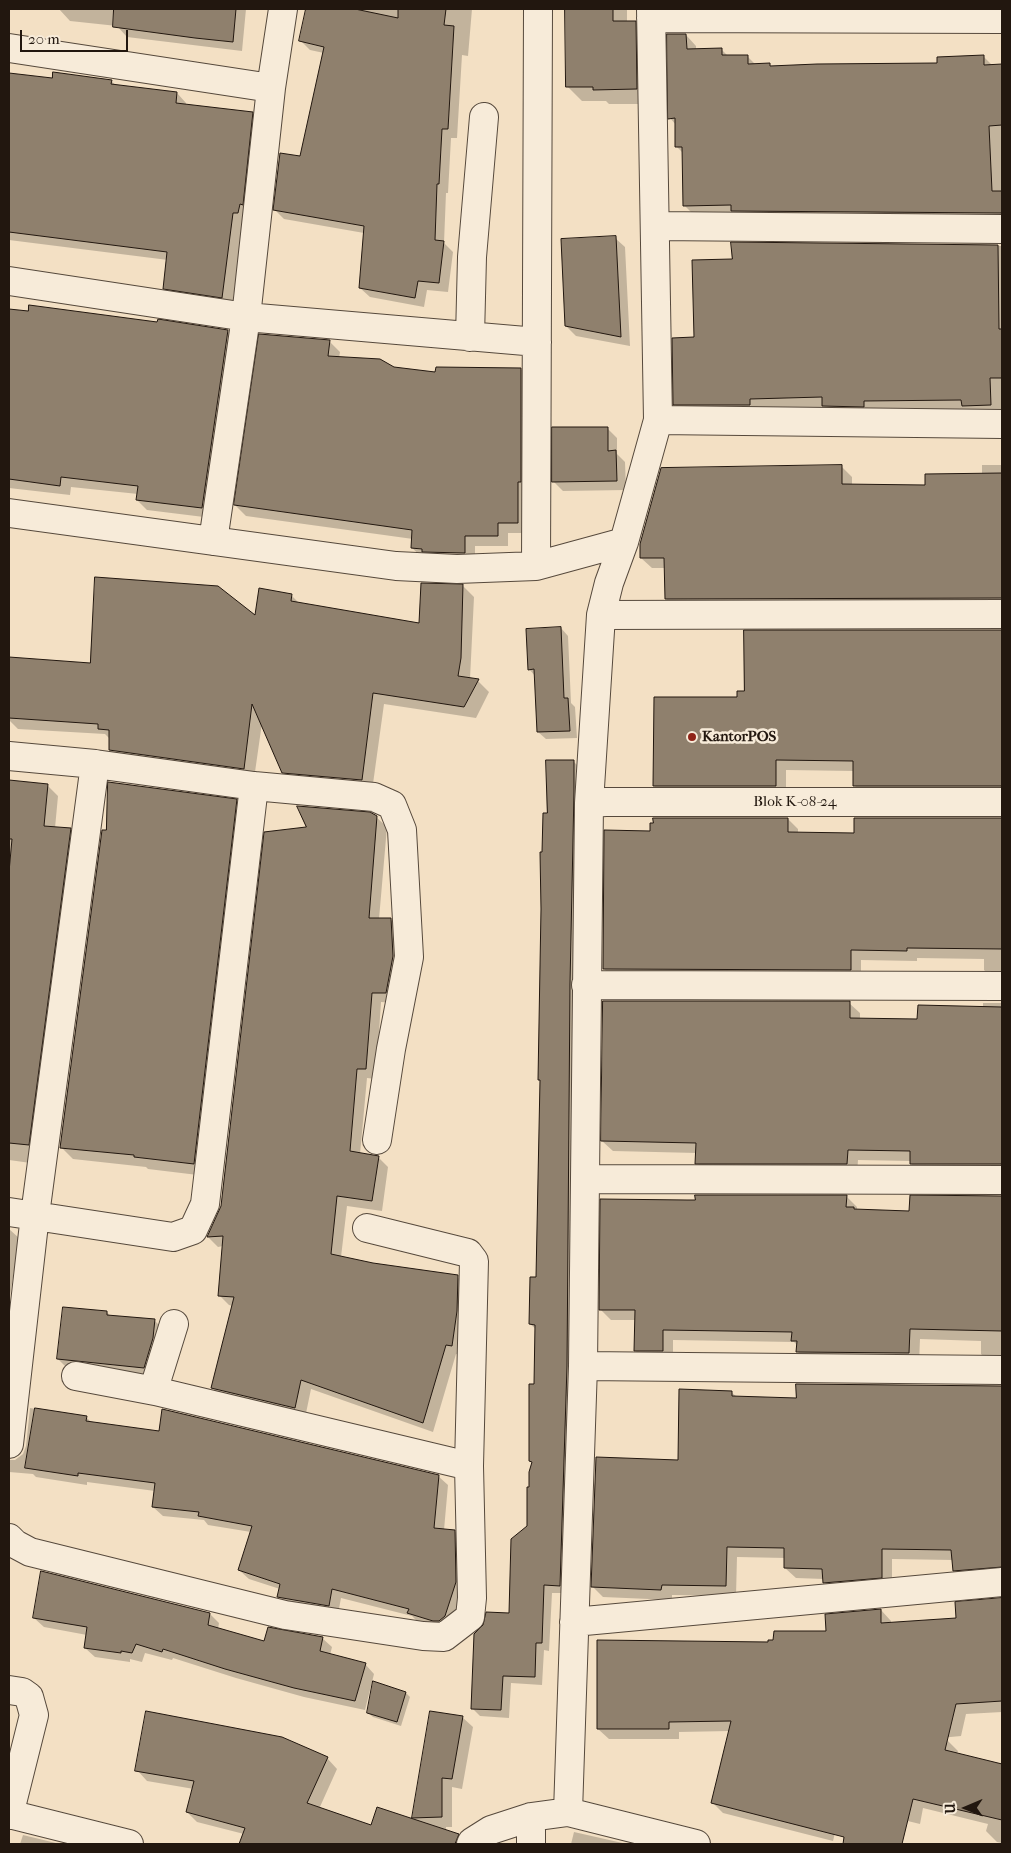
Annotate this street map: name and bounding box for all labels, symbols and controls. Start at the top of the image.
scale bar [22,20,130,52]
text: 20 m [28,30,60,48]
place label: KantorPOS [702,728,776,746]
marker: KantorPOS [686,731,698,743]
street label: Blok K-08-24 [753,793,837,811]
north arrow [941,1783,991,1833]
text: U [942,1803,959,1814]

